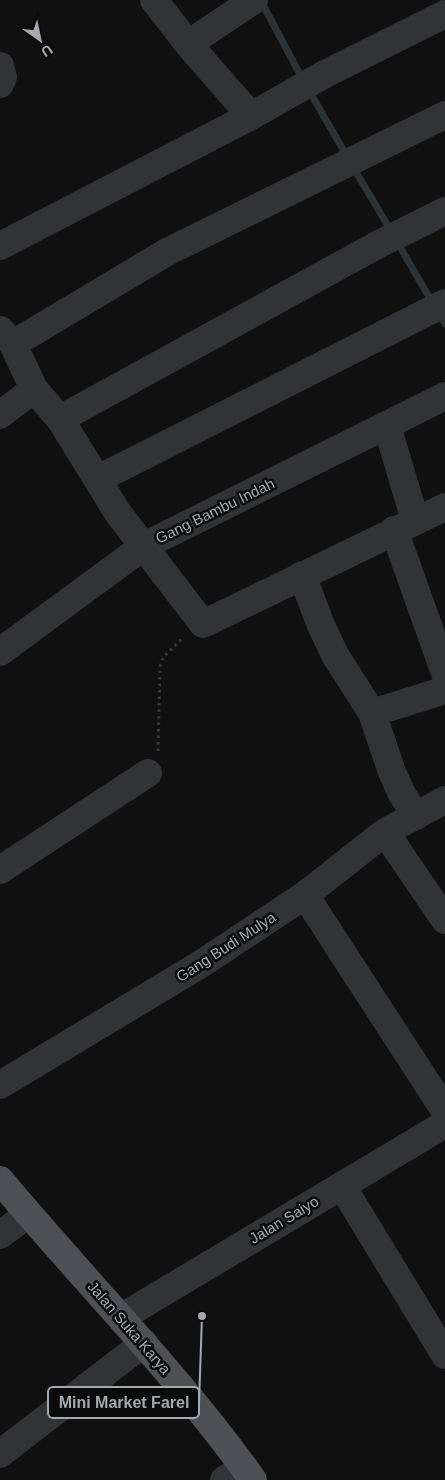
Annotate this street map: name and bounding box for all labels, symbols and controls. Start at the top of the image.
north arrow [15,15,65,65]
text: U [38,41,56,60]
street label: Gang Bambu Indah [153,474,277,547]
street label: Gang Budi Mulya [173,908,279,985]
street label: Jalan Saiyo [246,1192,321,1247]
street label: Jalan Suka Karya [84,1278,175,1378]
callout: Mini Market Farel [48,1387,199,1418]
text: Mini Market Farel [59,1394,189,1411]

